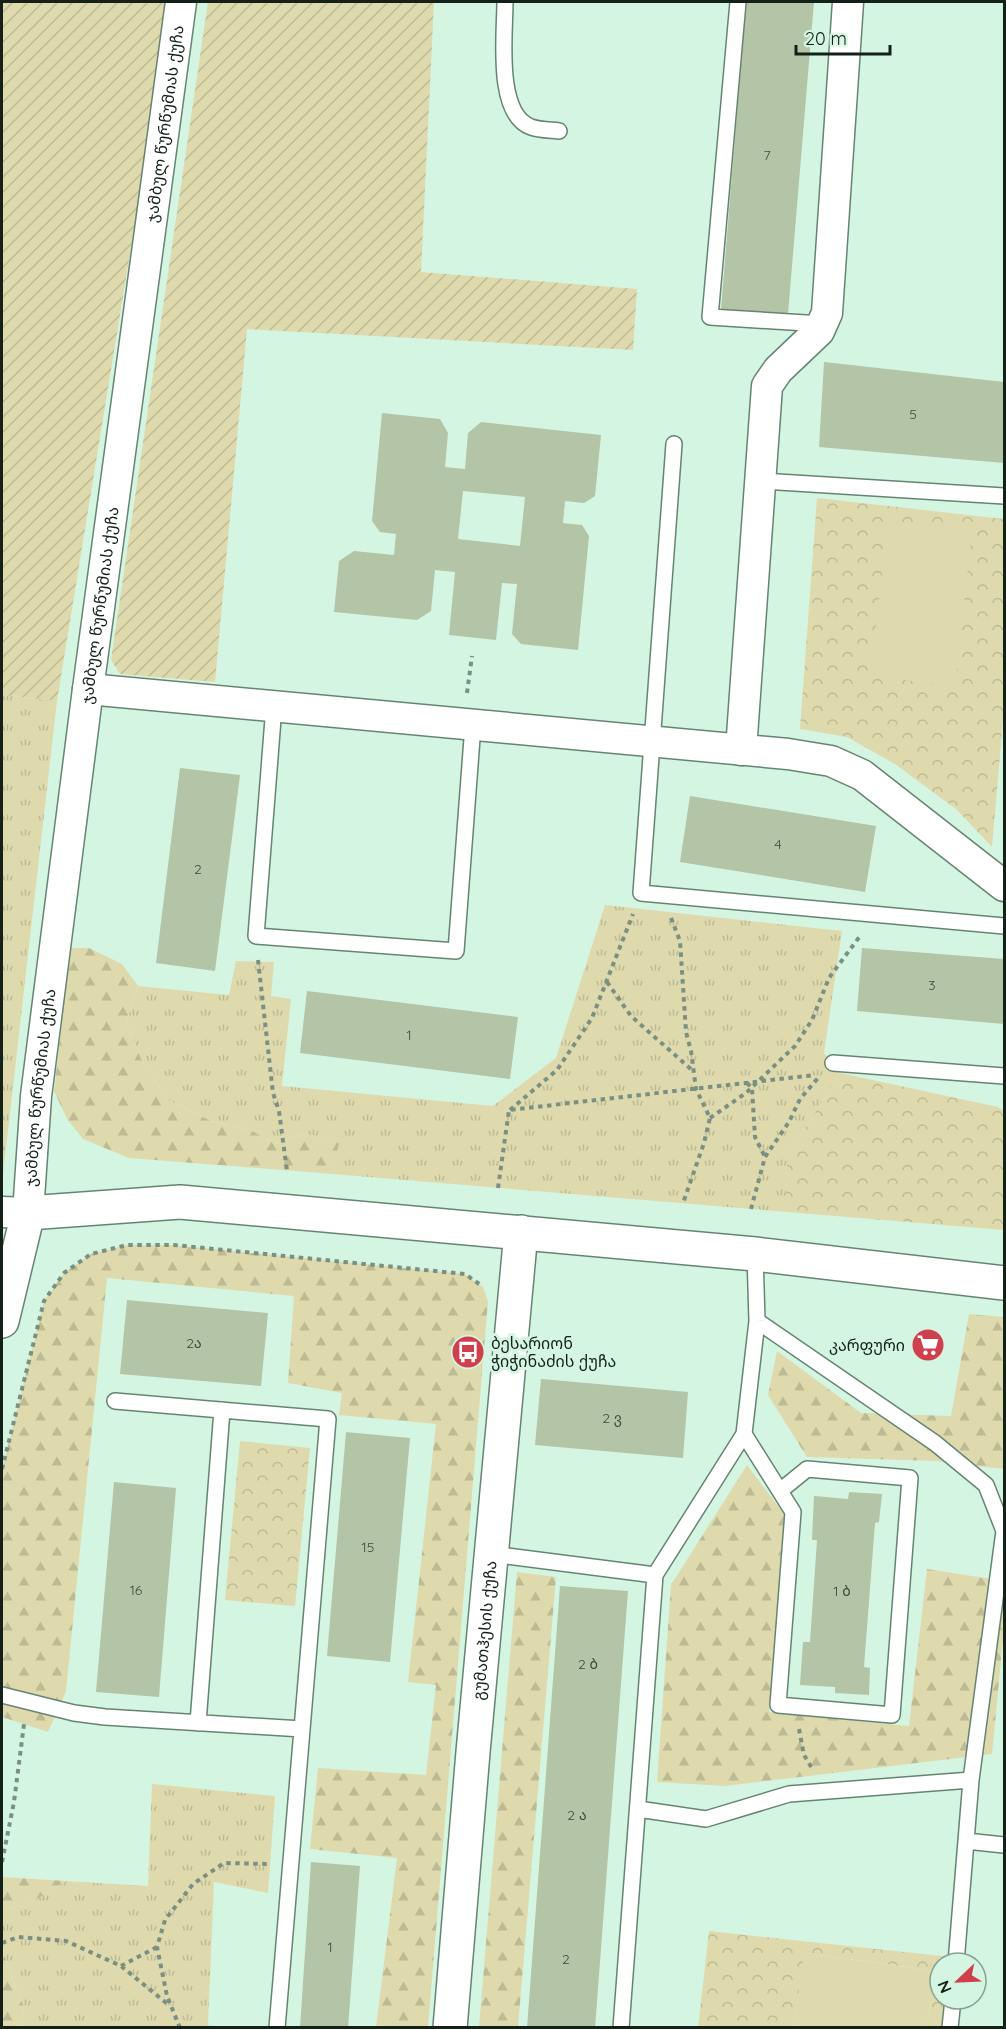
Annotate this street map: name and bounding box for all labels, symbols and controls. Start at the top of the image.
scale bar [796,18,890,56]
street label: ჯამბულ წურწუმიას ქუჩა [141,24,188,224]
text: 20 m [805,27,847,50]
house number: 7 [763,146,771,164]
house number: 5 [909,405,917,423]
street label: ჯამბულ წურწუმიას ქუჩა [76,505,123,705]
house number: 4 [774,835,782,853]
house number: 2 [194,860,202,878]
house number: 3 [928,976,936,994]
street label: ჯამბულ წურწუმიას ქუჩა [20,987,60,1187]
house number: 1 [406,1026,412,1044]
supermarket icon: კარფური [910,1327,946,1363]
place label: ბესარიონ ჭიჭინაძის ქუჩა [491,1333,616,1371]
house number: 2ა [186,1334,202,1352]
bus stop icon: ბესარიონ ჭიჭინაძის ქუჩა [450,1334,486,1370]
place label: კარფური [829,1335,905,1355]
house number: 2 ვ [602,1409,622,1427]
house number: 15 [362,1538,374,1556]
street label: გუმათჰესის ქუჩა [468,1560,501,1701]
house number: 16 [130,1581,143,1599]
house number: 1 ბ [833,1582,851,1600]
house number: 2 ბ [578,1655,598,1673]
house number: 2 ა [567,1806,587,1824]
house number: 1 [327,1938,333,1956]
house number: 2 [562,1950,570,1968]
north arrow [928,1951,988,2011]
text: N [933,1978,956,1996]

